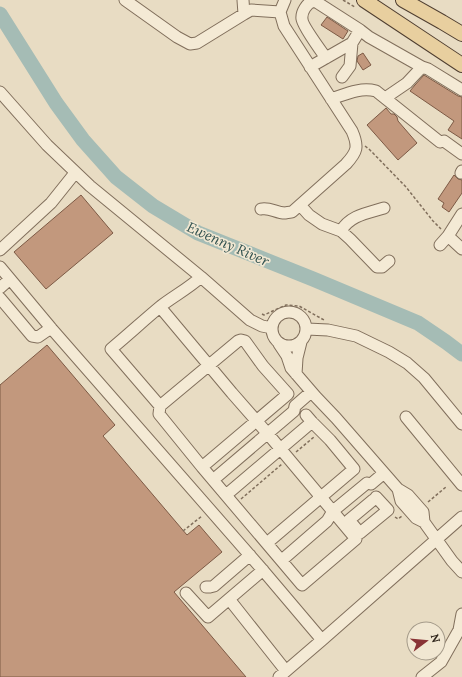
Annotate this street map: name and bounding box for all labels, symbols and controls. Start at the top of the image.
water label: Ewenny River [184,218,273,270]
north arrow [406,621,446,661]
text: N [428,632,444,645]

